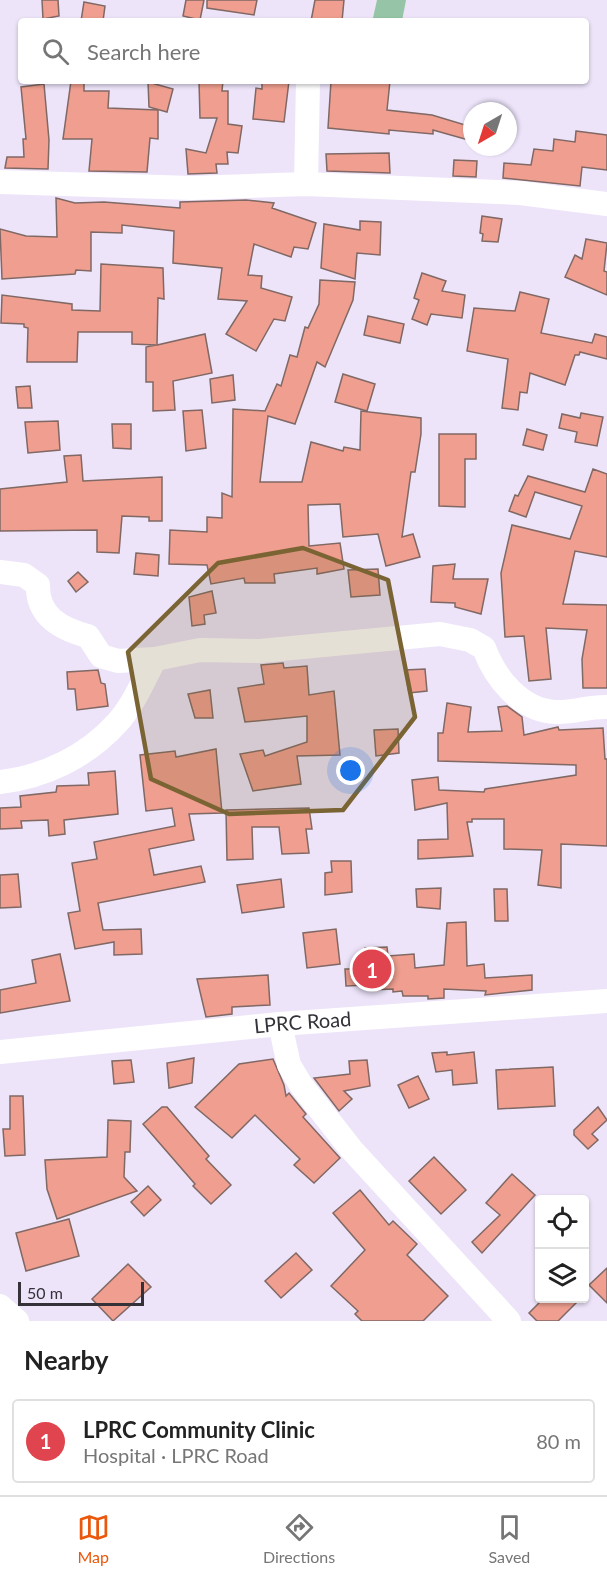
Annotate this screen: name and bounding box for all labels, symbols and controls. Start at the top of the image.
search box [18,18,589,84]
icon: search [39,35,72,68]
text: Search here [87,38,200,65]
north arrow [463,102,517,156]
your location [336,756,365,785]
pin: 1 [352,946,392,992]
street label: LPRC Road [253,1006,352,1038]
map controls [535,1195,589,1303]
button: locate [535,1195,589,1249]
button: layers [535,1249,589,1303]
scale bar [18,1279,144,1306]
text: 50 m [27,1283,63,1302]
text: Nearby [24,1344,109,1376]
text: LPRC Community Clinic [83,1416,315,1443]
text: 1 [40,1429,51,1453]
text: 80 m [536,1429,581,1453]
text: Hospital · LPRC Road [83,1443,269,1467]
tab: Map [77,1511,110,1566]
tab: Directions [263,1511,335,1566]
tab: Saved [489,1511,530,1566]

